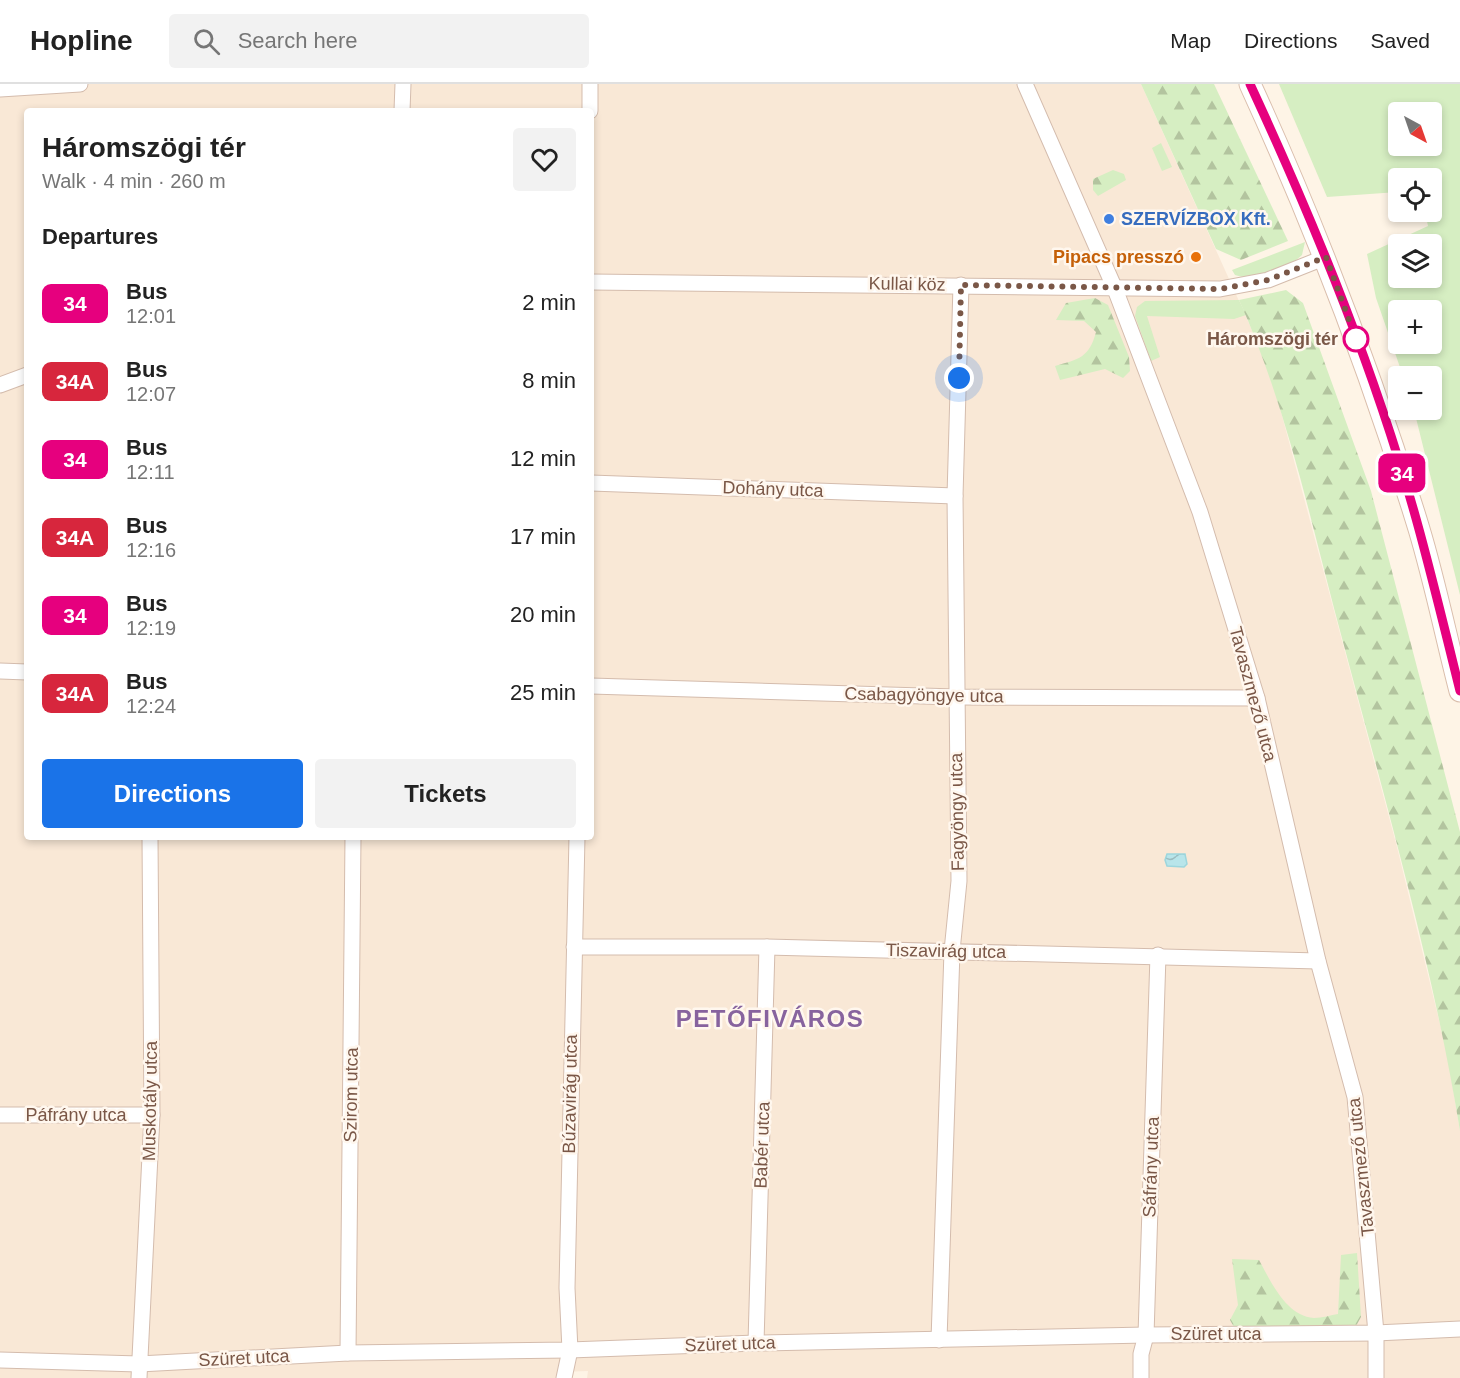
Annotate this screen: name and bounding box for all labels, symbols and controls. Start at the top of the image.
search box [169,14,589,68]
text: Hopline [30,25,133,56]
icon: search [190,25,223,58]
text: Search here [238,28,358,53]
text: Map [1170,29,1211,52]
text: Directions [1244,29,1337,52]
text: Saved [1370,29,1430,52]
north arrow [1388,102,1442,156]
map controls [1388,102,1442,420]
button: heart [513,128,576,191]
text: Háromszögi tér [42,132,246,163]
button: locate [1388,168,1442,222]
text: Walk · 4 min · 260 m [42,170,226,192]
place label: SZERVÍZBOX Kft. [1121,208,1271,229]
marker: SZERVÍZBOX Kft. [1102,212,1116,226]
text: Departures [42,224,158,249]
button: layers [1388,234,1442,288]
place label: Pipacs presszó [1053,247,1184,267]
marker: Pipacs presszó [1189,250,1203,264]
street label: Kullai köz [868,273,946,295]
text: Bus [126,279,168,304]
text: 2 min [522,290,576,315]
text: 34 [63,292,87,315]
button: + [1388,300,1442,354]
text: 12:01 [126,305,176,327]
marker: Háromszögi tér [1343,326,1369,352]
place label: Háromszögi tér [1207,329,1338,349]
text: Bus [126,357,168,382]
your location [944,363,974,393]
button: − [1388,366,1442,420]
text: 8 min [522,368,576,393]
text: 34A [56,370,94,393]
text: 12:07 [126,383,176,405]
text: Bus [126,435,168,460]
text: 12 min [510,446,576,471]
text: 34 [63,448,87,471]
line badge: 34 [1375,454,1429,492]
text: 12:11 [126,461,175,483]
text: 34 [1390,462,1414,485]
street label: Dohány utca [722,477,825,501]
text: Bus [126,513,168,538]
text: 17 min [510,524,576,549]
text: 34A [56,526,94,549]
text: 12:16 [126,539,176,561]
text: Bus [126,591,168,616]
text: 20 min [510,602,576,627]
text: 34 [63,604,87,627]
text: 12:19 [126,617,176,639]
street label: Tavaszmező utca [1225,624,1281,765]
text: Bus [126,669,168,694]
text: 25 min [510,680,576,705]
text: 34A [56,682,94,705]
street label: Csabagyöngye utca [844,684,1005,706]
text: 12:24 [126,695,176,717]
street label: Fagyöngy utca [946,752,968,871]
button: Directions [42,759,303,828]
button: Tickets [315,759,576,828]
street label: Tiszavirág utca [886,940,1007,962]
district label: PETŐFIVÁROS [676,1005,864,1032]
street label: Búzavirág utca [559,1033,581,1154]
street label: Muskotály utca [139,1040,161,1161]
street label: Szirom utca [340,1046,362,1143]
street label: Tavaszmező utca [1344,1096,1378,1237]
street label: Babér utca [750,1100,774,1189]
street label: Páfrány utca [25,1105,128,1125]
street label: Sáfrány utca [1139,1115,1163,1218]
street label: Szüret utca [1170,1324,1263,1344]
street label: Szüret utca [684,1332,777,1356]
street label: Szüret utca [198,1346,291,1370]

